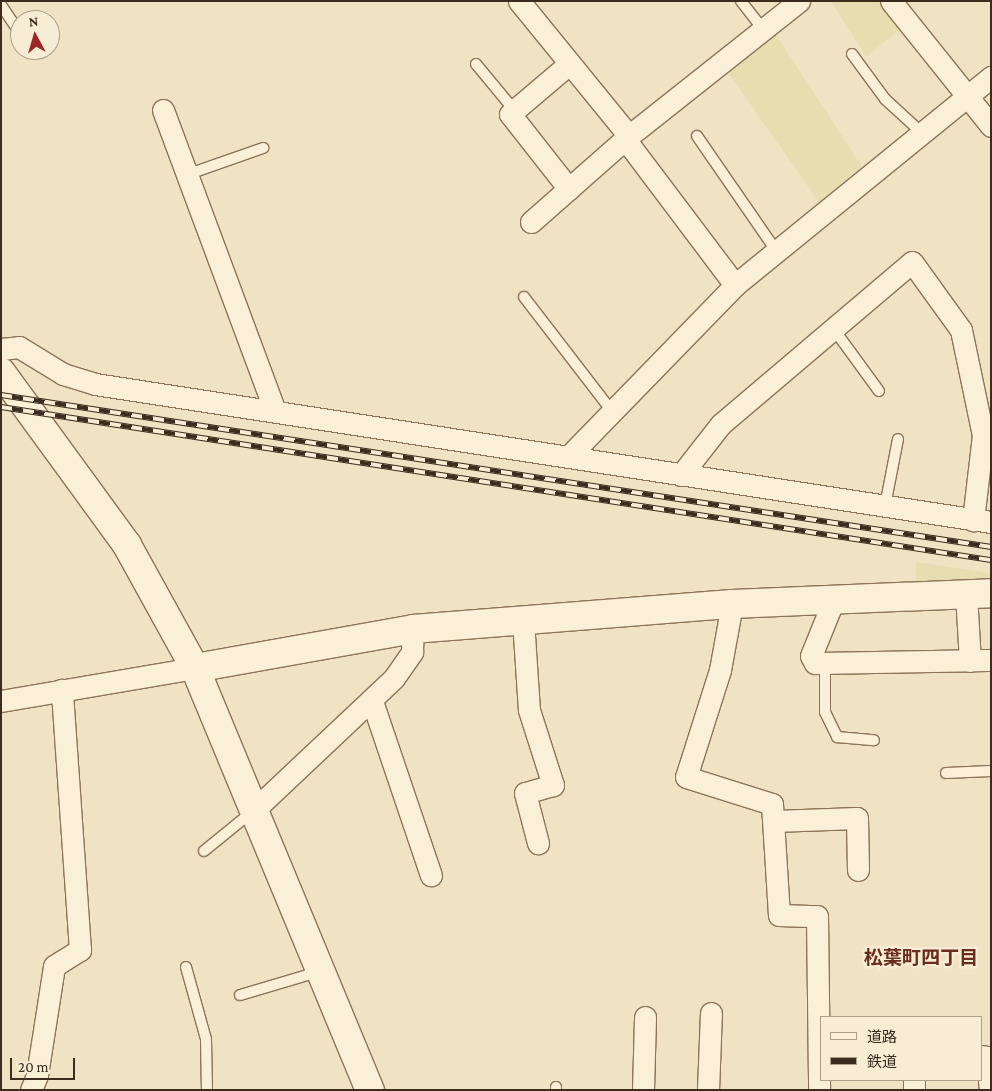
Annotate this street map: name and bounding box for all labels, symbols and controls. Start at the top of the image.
north arrow [10,10,60,60]
text: N [28,13,39,30]
district label: 松葉町四丁目 [864,947,978,969]
legend [820,1016,982,1081]
text: 道路 [867,1029,897,1045]
scale bar [12,1048,78,1080]
text: 鉄道 [867,1054,897,1070]
text: 20 m [18,1059,49,1075]

